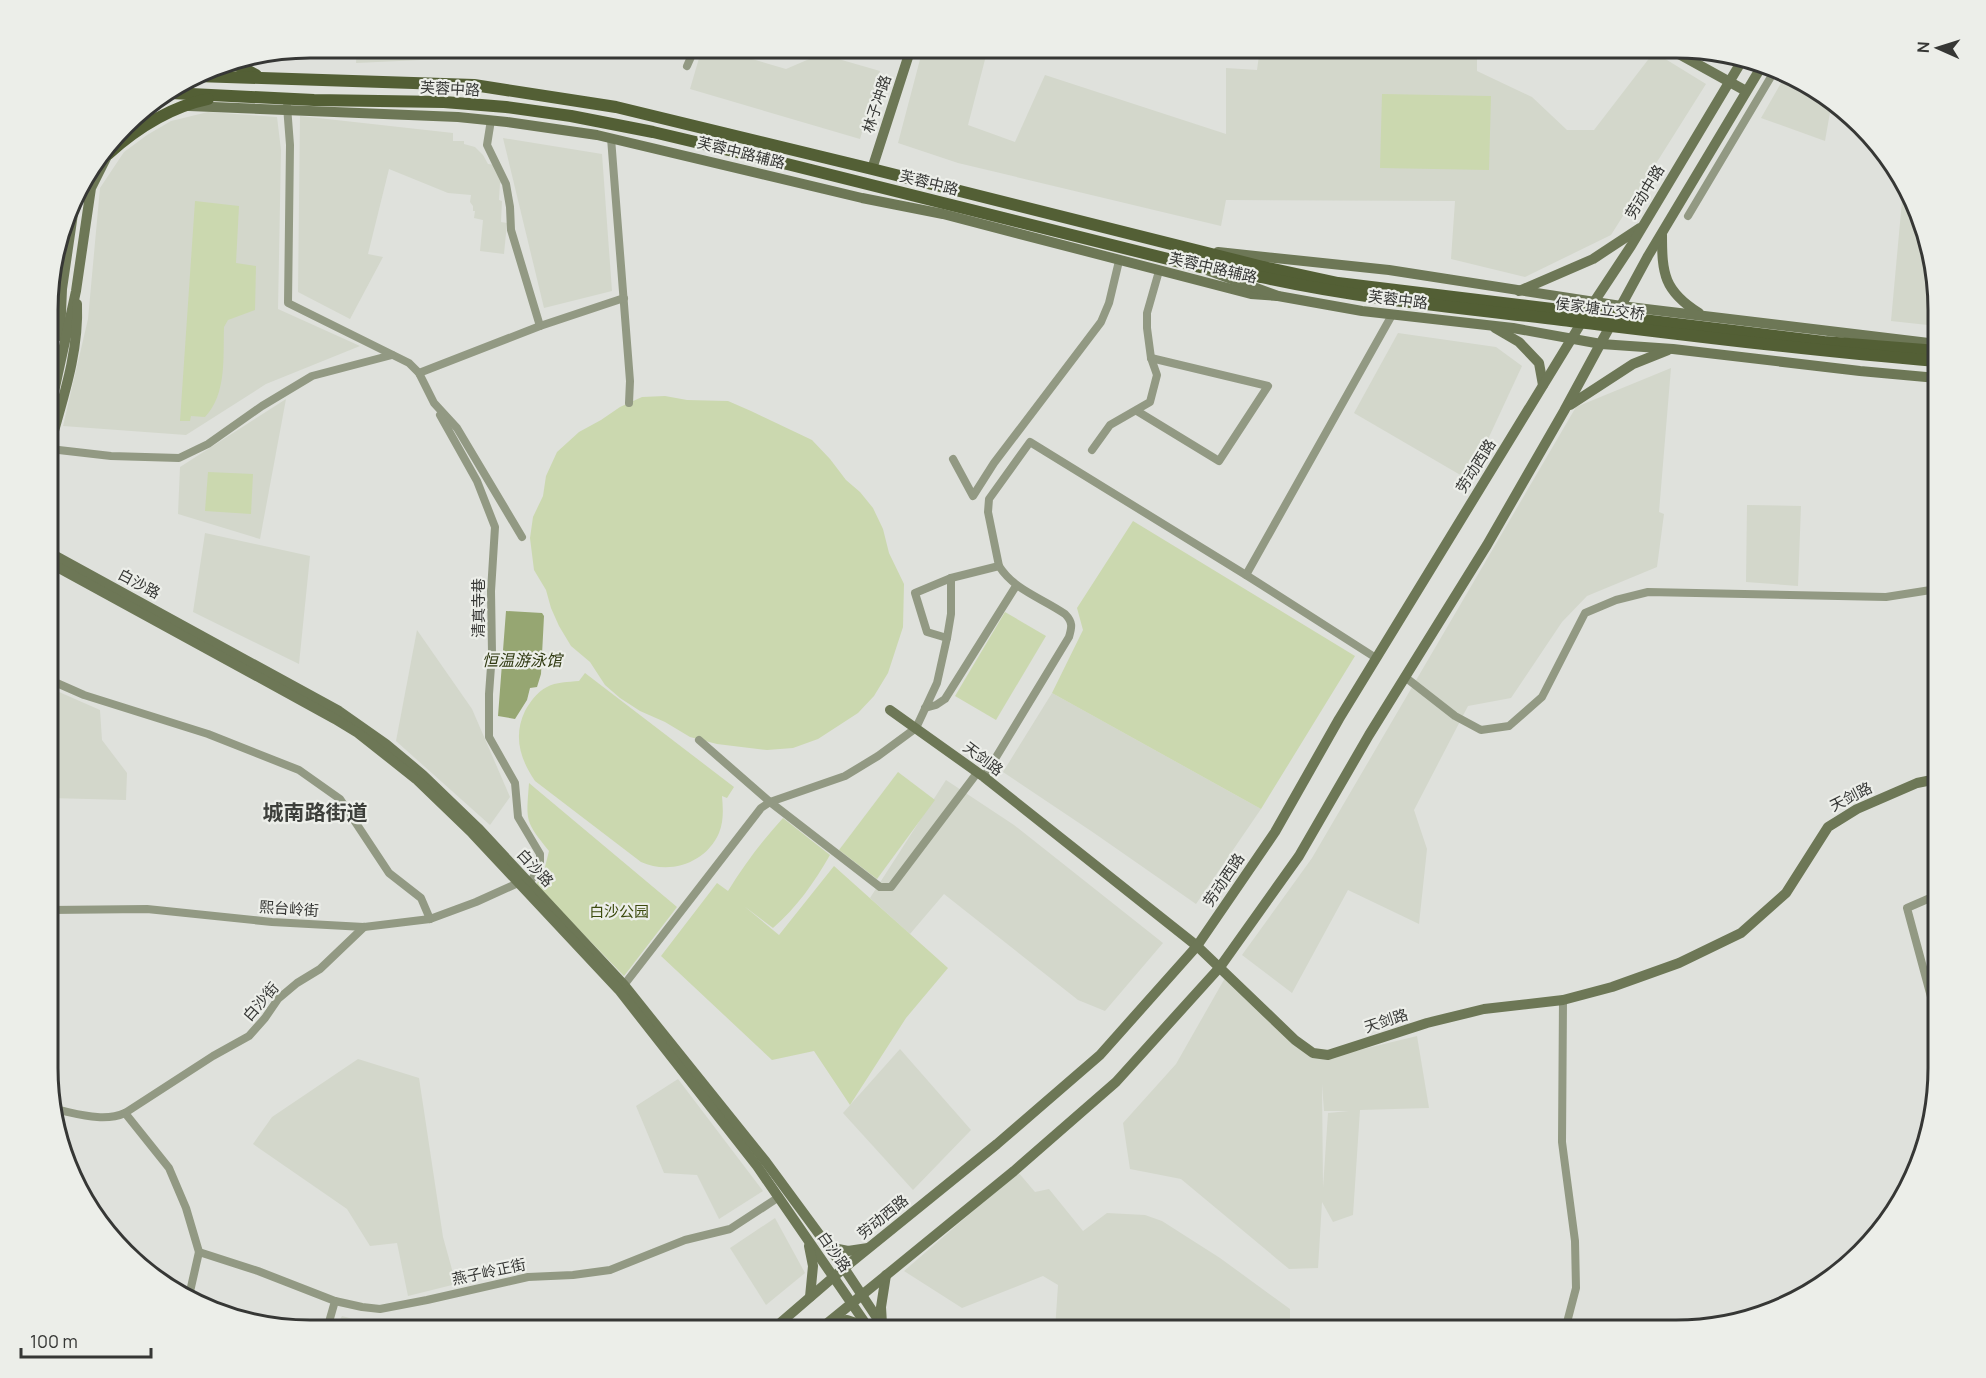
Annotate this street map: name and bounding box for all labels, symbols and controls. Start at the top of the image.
north arrow [1908,18,1968,78]
text: N [1912,41,1934,54]
street label: 林子冲路 [857,72,896,136]
street label: 芙蓉中路 [420,76,481,101]
street label: 芙蓉中路辅路 [695,131,787,174]
street label: 劳动中路 [1620,161,1669,223]
street label: 芙蓉中路 [897,165,961,200]
street label: 芙蓉中路辅路 [1167,247,1259,288]
street label: 芙蓉中路 [1367,285,1429,314]
street label: 侯家塘立交桥 [1554,293,1646,324]
street label: 劳动西路 [1451,435,1500,497]
street label: 白沙路 [114,564,164,603]
street label: 清真寺巷 [468,578,489,638]
water label: 恒温游泳馆 [482,649,564,671]
street label: 天剑路 [959,737,1008,781]
street label: 天剑路 [1826,777,1876,816]
district label: 城南路街道 [263,798,368,826]
street label: 白沙路 [512,844,558,891]
street label: 劳动西路 [1198,849,1249,910]
street label: 熙台岭街 [258,896,320,921]
park label: 白沙公园 [589,901,649,922]
street label: 白沙街 [238,978,283,1026]
street label: 天剑路 [1361,1004,1410,1037]
street label: 劳动西路 [853,1190,913,1244]
street label: 白沙路 [813,1227,856,1276]
street label: 燕子岭正街 [450,1253,528,1290]
scale bar [21,1321,152,1359]
text: 100 m [30,1329,78,1353]

